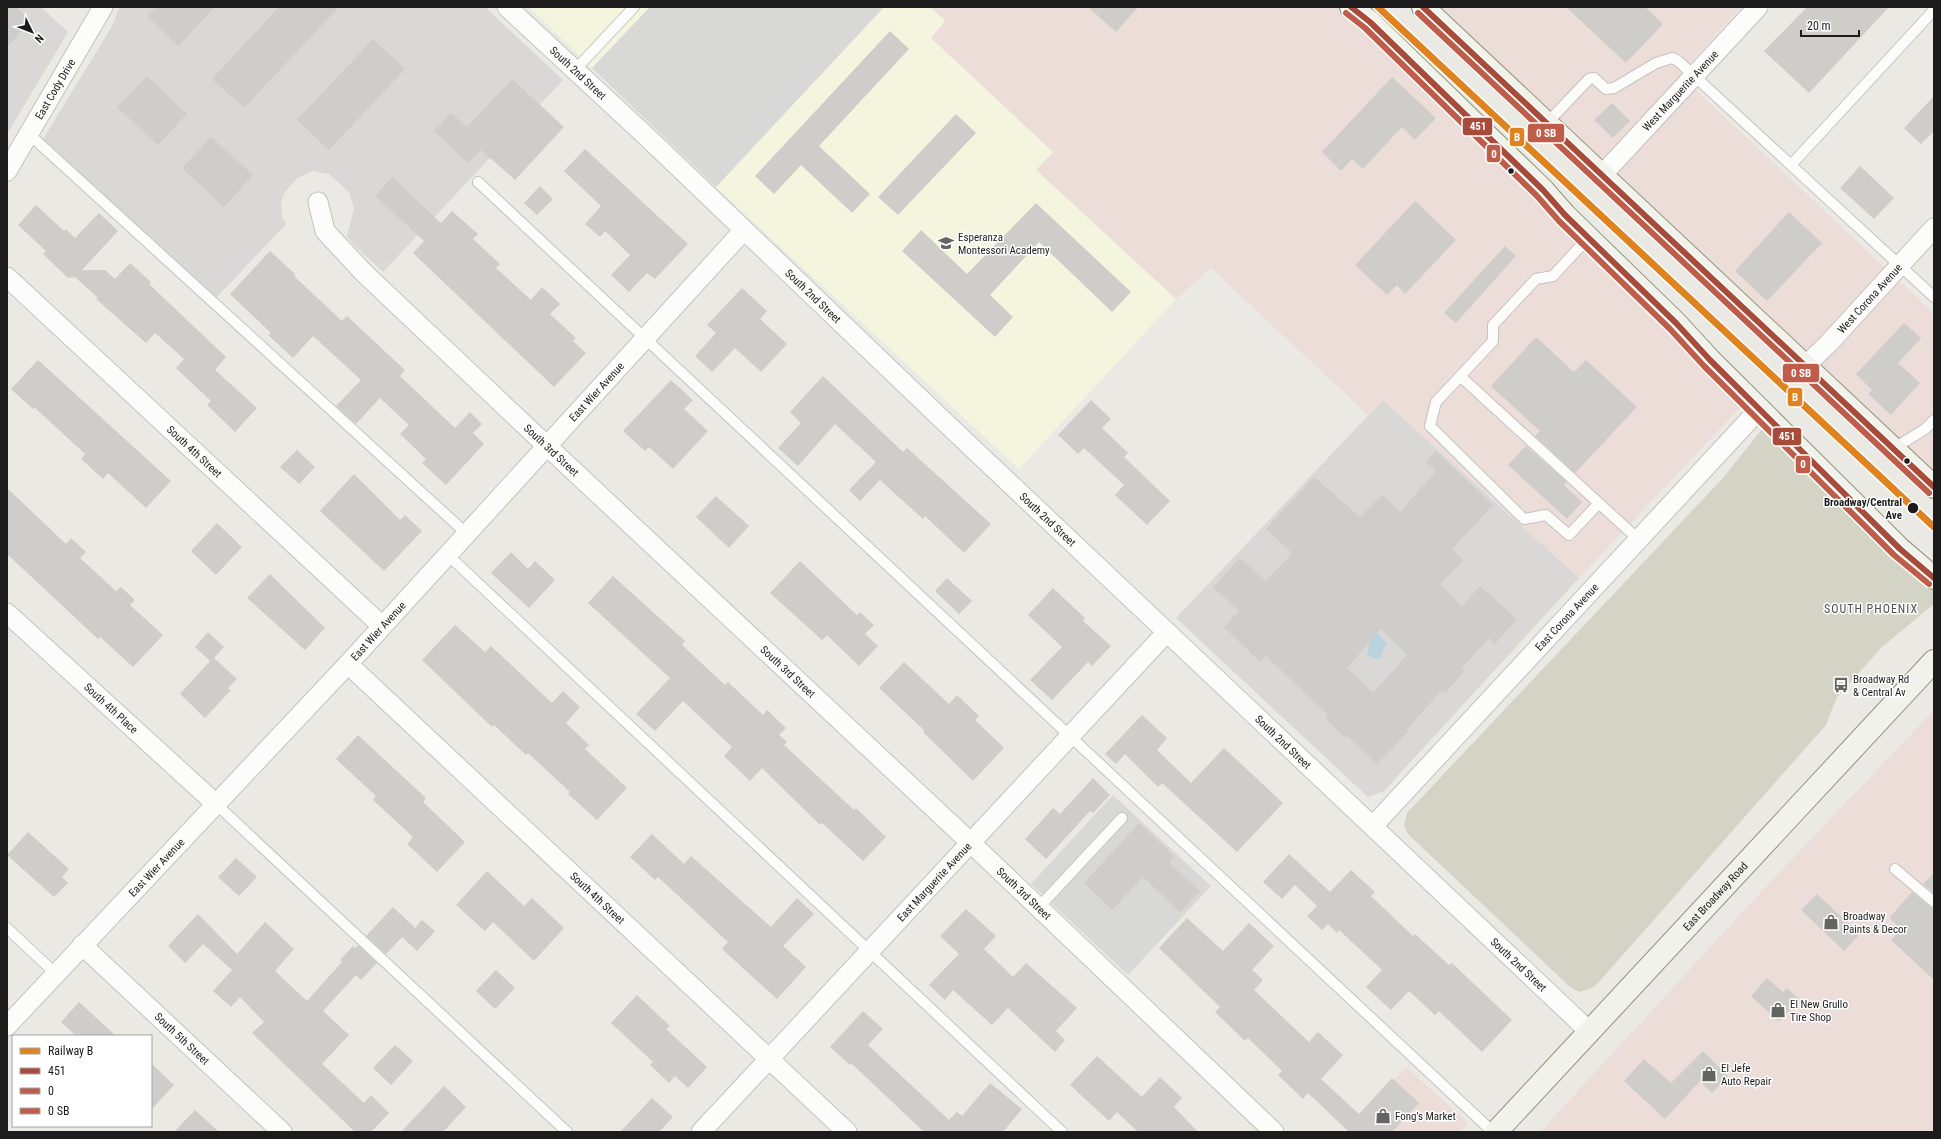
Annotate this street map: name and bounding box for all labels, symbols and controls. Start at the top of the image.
north arrow [12,12,52,52]
scale bar [1801,12,1859,38]
text: 20 m [1807,19,1831,33]
text: N [32,32,46,46]
street label: South 2nd Street [547,44,609,103]
street label: West Marguerite Avenue [1640,48,1721,134]
street label: East Cody Drive [33,57,78,122]
line badge: 451 [1462,117,1493,136]
text: 451 [1470,120,1486,133]
line badge: 0 SB [1527,123,1565,143]
line badge: B [1509,127,1525,147]
text: 0 SB [1536,127,1556,140]
text: B [1514,131,1520,144]
line badge: 0 [1486,144,1501,163]
text: 0 [1491,148,1497,161]
unlabelled marker [1506,166,1516,176]
place label: Esperanza Montessori Academy [958,231,1050,257]
school or university icon: Esperanza Montessori Academy [937,234,955,252]
street label: West Corona Avenue [1835,261,1905,336]
street label: South 2nd Street [782,267,843,326]
street label: East Wier Avenue [567,360,627,424]
line badge: 0 SB [1782,363,1820,383]
text: 0 SB [1791,367,1811,380]
line badge: B [1787,387,1803,407]
text: B [1792,391,1798,404]
street label: South 3rd Street [521,422,581,479]
street label: South 4th Street [164,423,224,480]
line badge: 451 [1772,427,1802,446]
text: 451 [1779,430,1795,443]
line badge: 0 [1795,455,1811,474]
unlabelled marker [1902,456,1912,466]
text: 0 [1800,458,1806,471]
street label: South 2nd Street [1017,490,1078,549]
place label: Broadway/Central Ave [1824,496,1902,522]
marker: Broadway/Central Ave [1906,501,1920,515]
street label: East Corona Avenue [1533,581,1601,654]
street label: East Wier Avenue [348,599,409,663]
district label: SOUTH PHOENIX [1824,602,1918,616]
street label: South 3rd Street [758,643,818,701]
place label: Broadway Rd & Central Av [1853,673,1909,699]
bus stop icon: Broadway Rd & Central Av [1832,676,1850,694]
street label: South 4th Place [81,681,140,736]
street label: South 2nd Street [1252,713,1314,772]
street label: East Wier Avenue [126,836,187,899]
street label: East Marguerite Avenue [895,840,974,924]
street label: East Broadway Road [1681,860,1751,933]
street label: South 3rd Street [994,865,1053,923]
street label: South 4th Street [567,870,627,927]
place label: Broadway Paints & Decor [1843,910,1908,936]
shop icon: Broadway Paints & Decor [1822,913,1840,931]
street label: South 2nd Street [1488,935,1549,994]
place label: El New Grullo Tire Shop [1790,998,1848,1024]
shop icon: El New Grullo Tire Shop [1769,1001,1787,1019]
street label: South 5th Street [152,1010,212,1068]
legend [12,1035,152,1127]
text: Railway B [48,1044,93,1058]
place label: El Jefe Auto Repair [1721,1062,1772,1088]
text: 451 [48,1064,66,1078]
shop icon: El Jefe Auto Repair [1700,1065,1718,1083]
text: 0 [48,1084,54,1098]
text: 0 SB [48,1104,69,1118]
shop icon: Fong's Market [1374,1107,1392,1125]
place label: Fong's Market [1395,1110,1456,1123]

